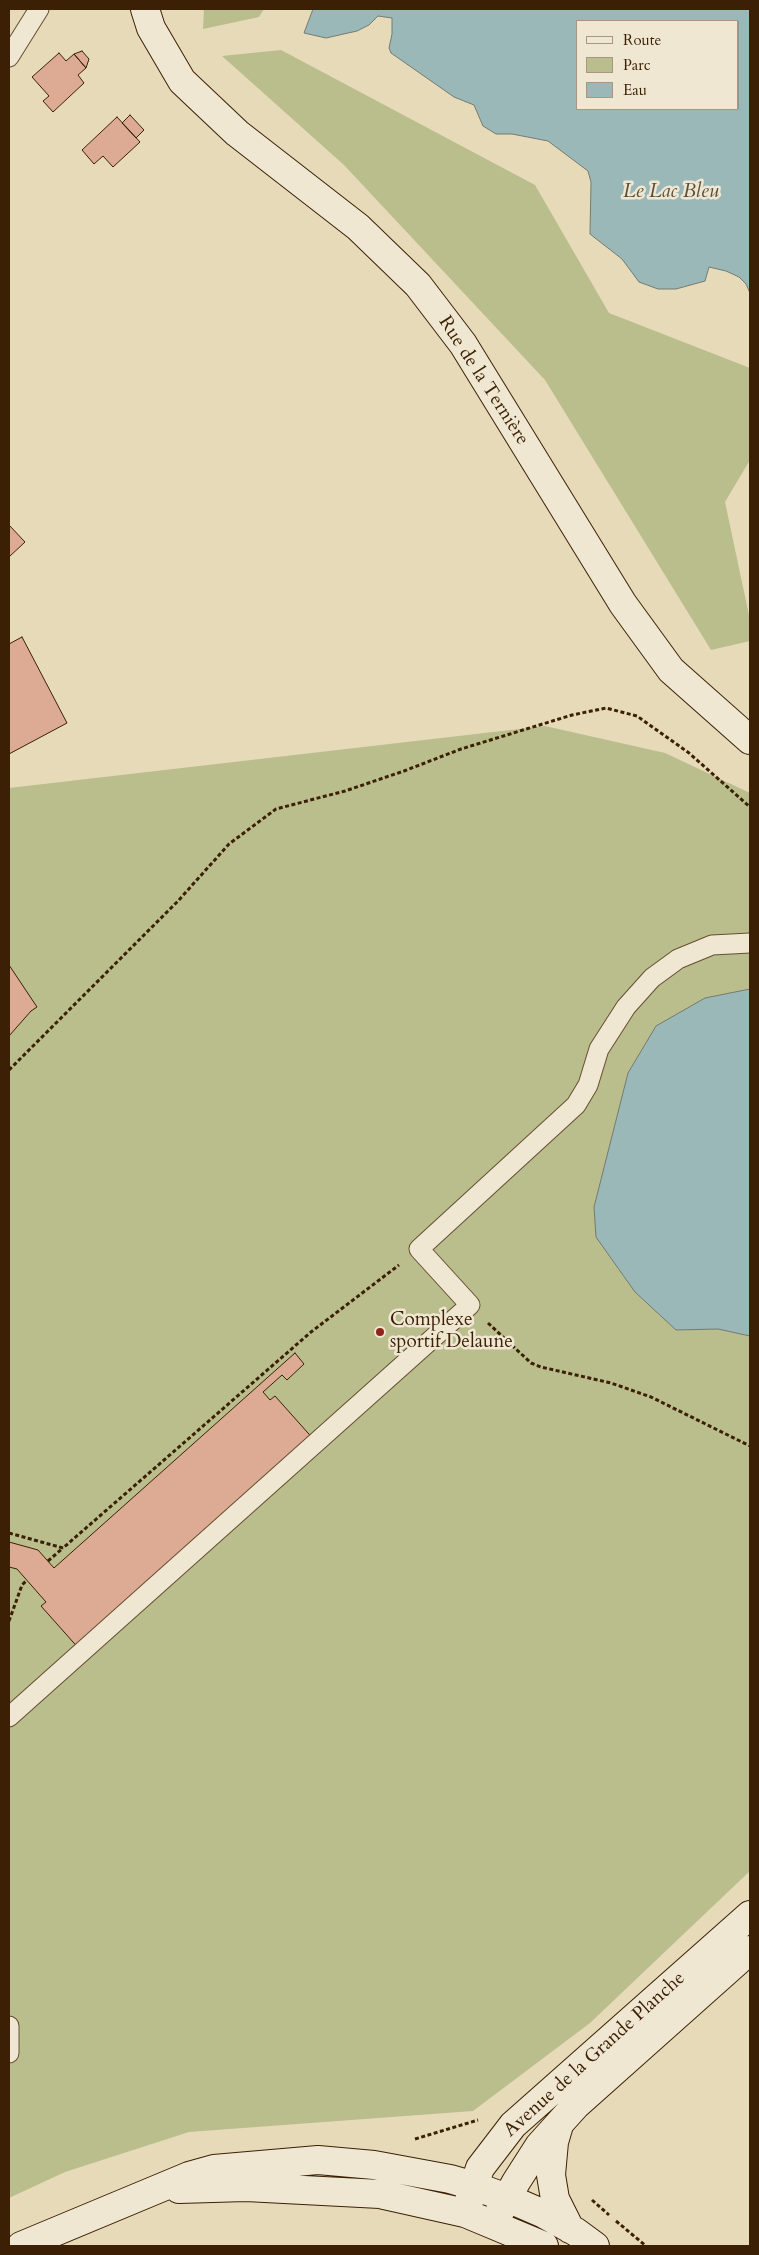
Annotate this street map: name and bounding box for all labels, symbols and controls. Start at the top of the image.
legend [576,20,739,110]
text: Route [623,30,661,50]
text: Parc [623,55,651,75]
text: Eau [623,80,647,100]
water label: Le Lac Bleu [623,180,719,204]
street label: Rue de la Ternière [433,312,533,450]
place label: Complexe sportif Delaune [390,1310,513,1354]
marker: Complexe sportif Delaune [374,1326,386,1338]
street label: Avenue de la Grande Planche [500,1967,690,2143]

